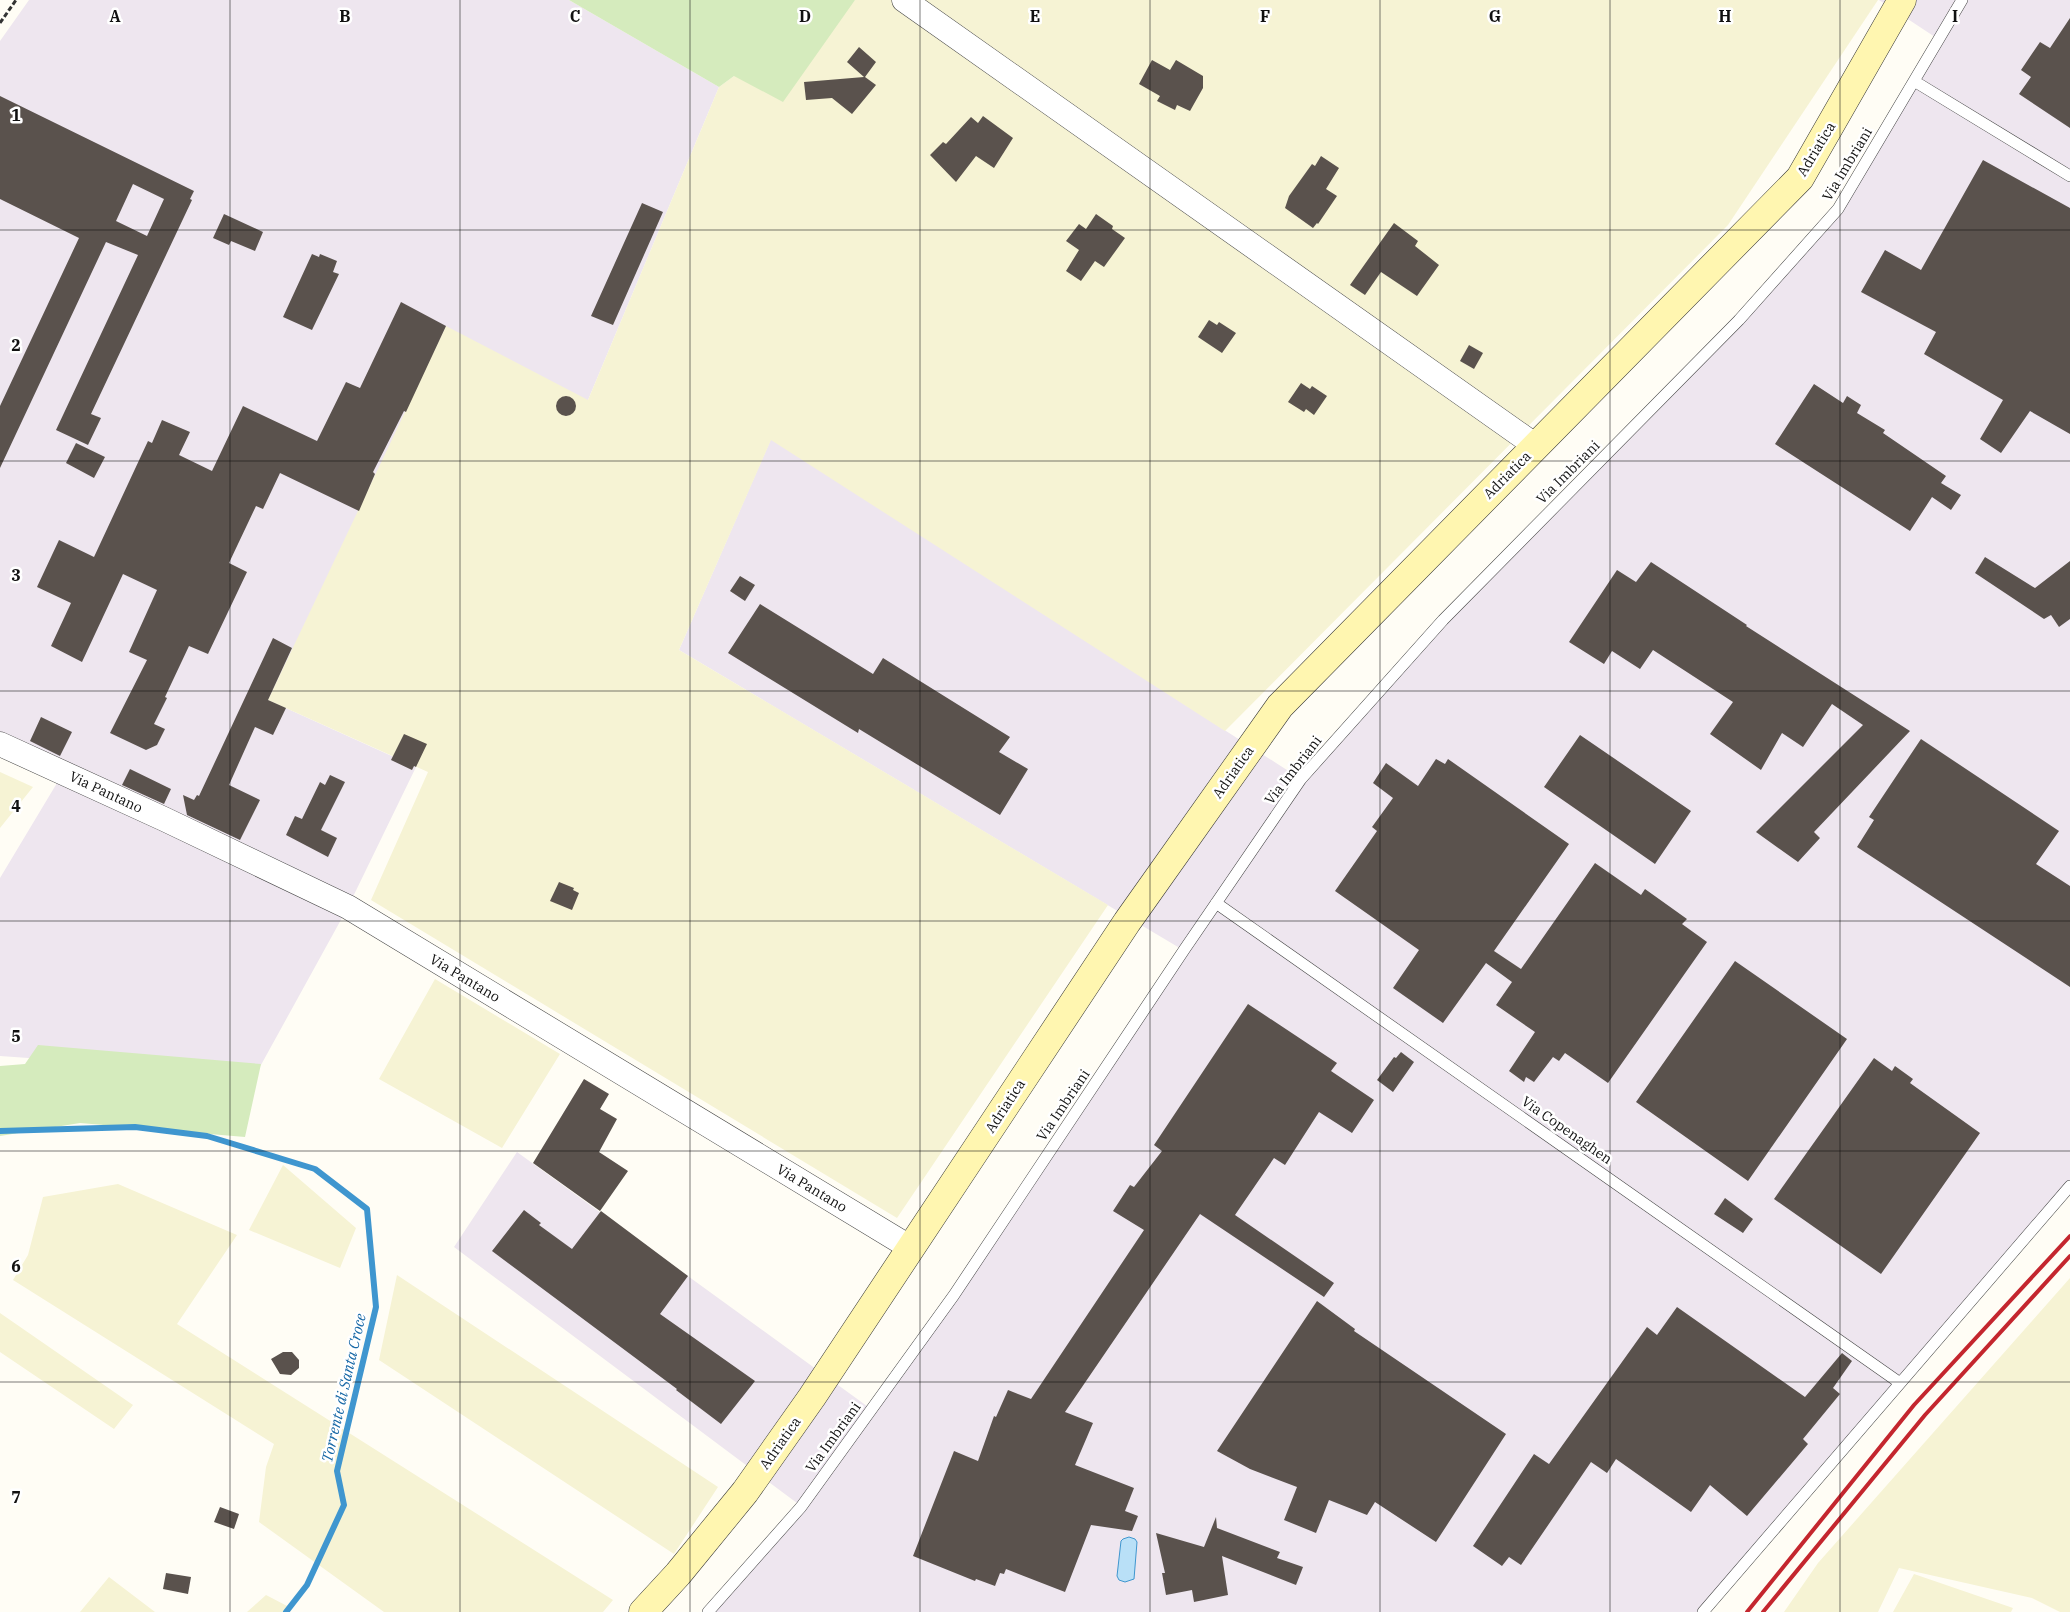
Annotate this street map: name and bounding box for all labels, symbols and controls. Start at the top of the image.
text: A [109,6,121,26]
text: B [339,6,351,26]
text: C [570,6,580,26]
text: D [799,6,811,26]
text: E [1030,6,1040,26]
text: F [1260,6,1270,26]
text: G [1489,6,1501,26]
text: H [1719,6,1732,26]
text: I [1952,6,1958,26]
text: 1 [11,105,21,125]
street label: Adriatica [1793,118,1839,179]
street label: Via Imbriani [1818,124,1876,204]
text: 2 [11,335,21,355]
street label: Via Imbriani [1532,436,1604,508]
street label: Adriatica [1479,447,1535,503]
text: 3 [11,565,21,585]
street label: Via Imbriani [1261,732,1325,808]
street label: Adriatica [1208,742,1258,802]
street label: Via Pantano [66,767,146,817]
text: 4 [11,796,21,816]
street label: Via Pantano [427,950,504,1006]
text: 5 [11,1026,21,1046]
street label: Via Imbriani [1032,1066,1094,1144]
street label: Adriatica [981,1075,1029,1136]
street label: Via Copenaghen [1518,1092,1616,1168]
street label: Via Pantano [774,1160,851,1216]
text: 6 [11,1256,21,1276]
water label: Torrente di Santa Croce [317,1311,370,1464]
street label: Via Imbriani [801,1398,865,1476]
street label: Adriatica [755,1413,805,1473]
text: 7 [11,1487,21,1507]

